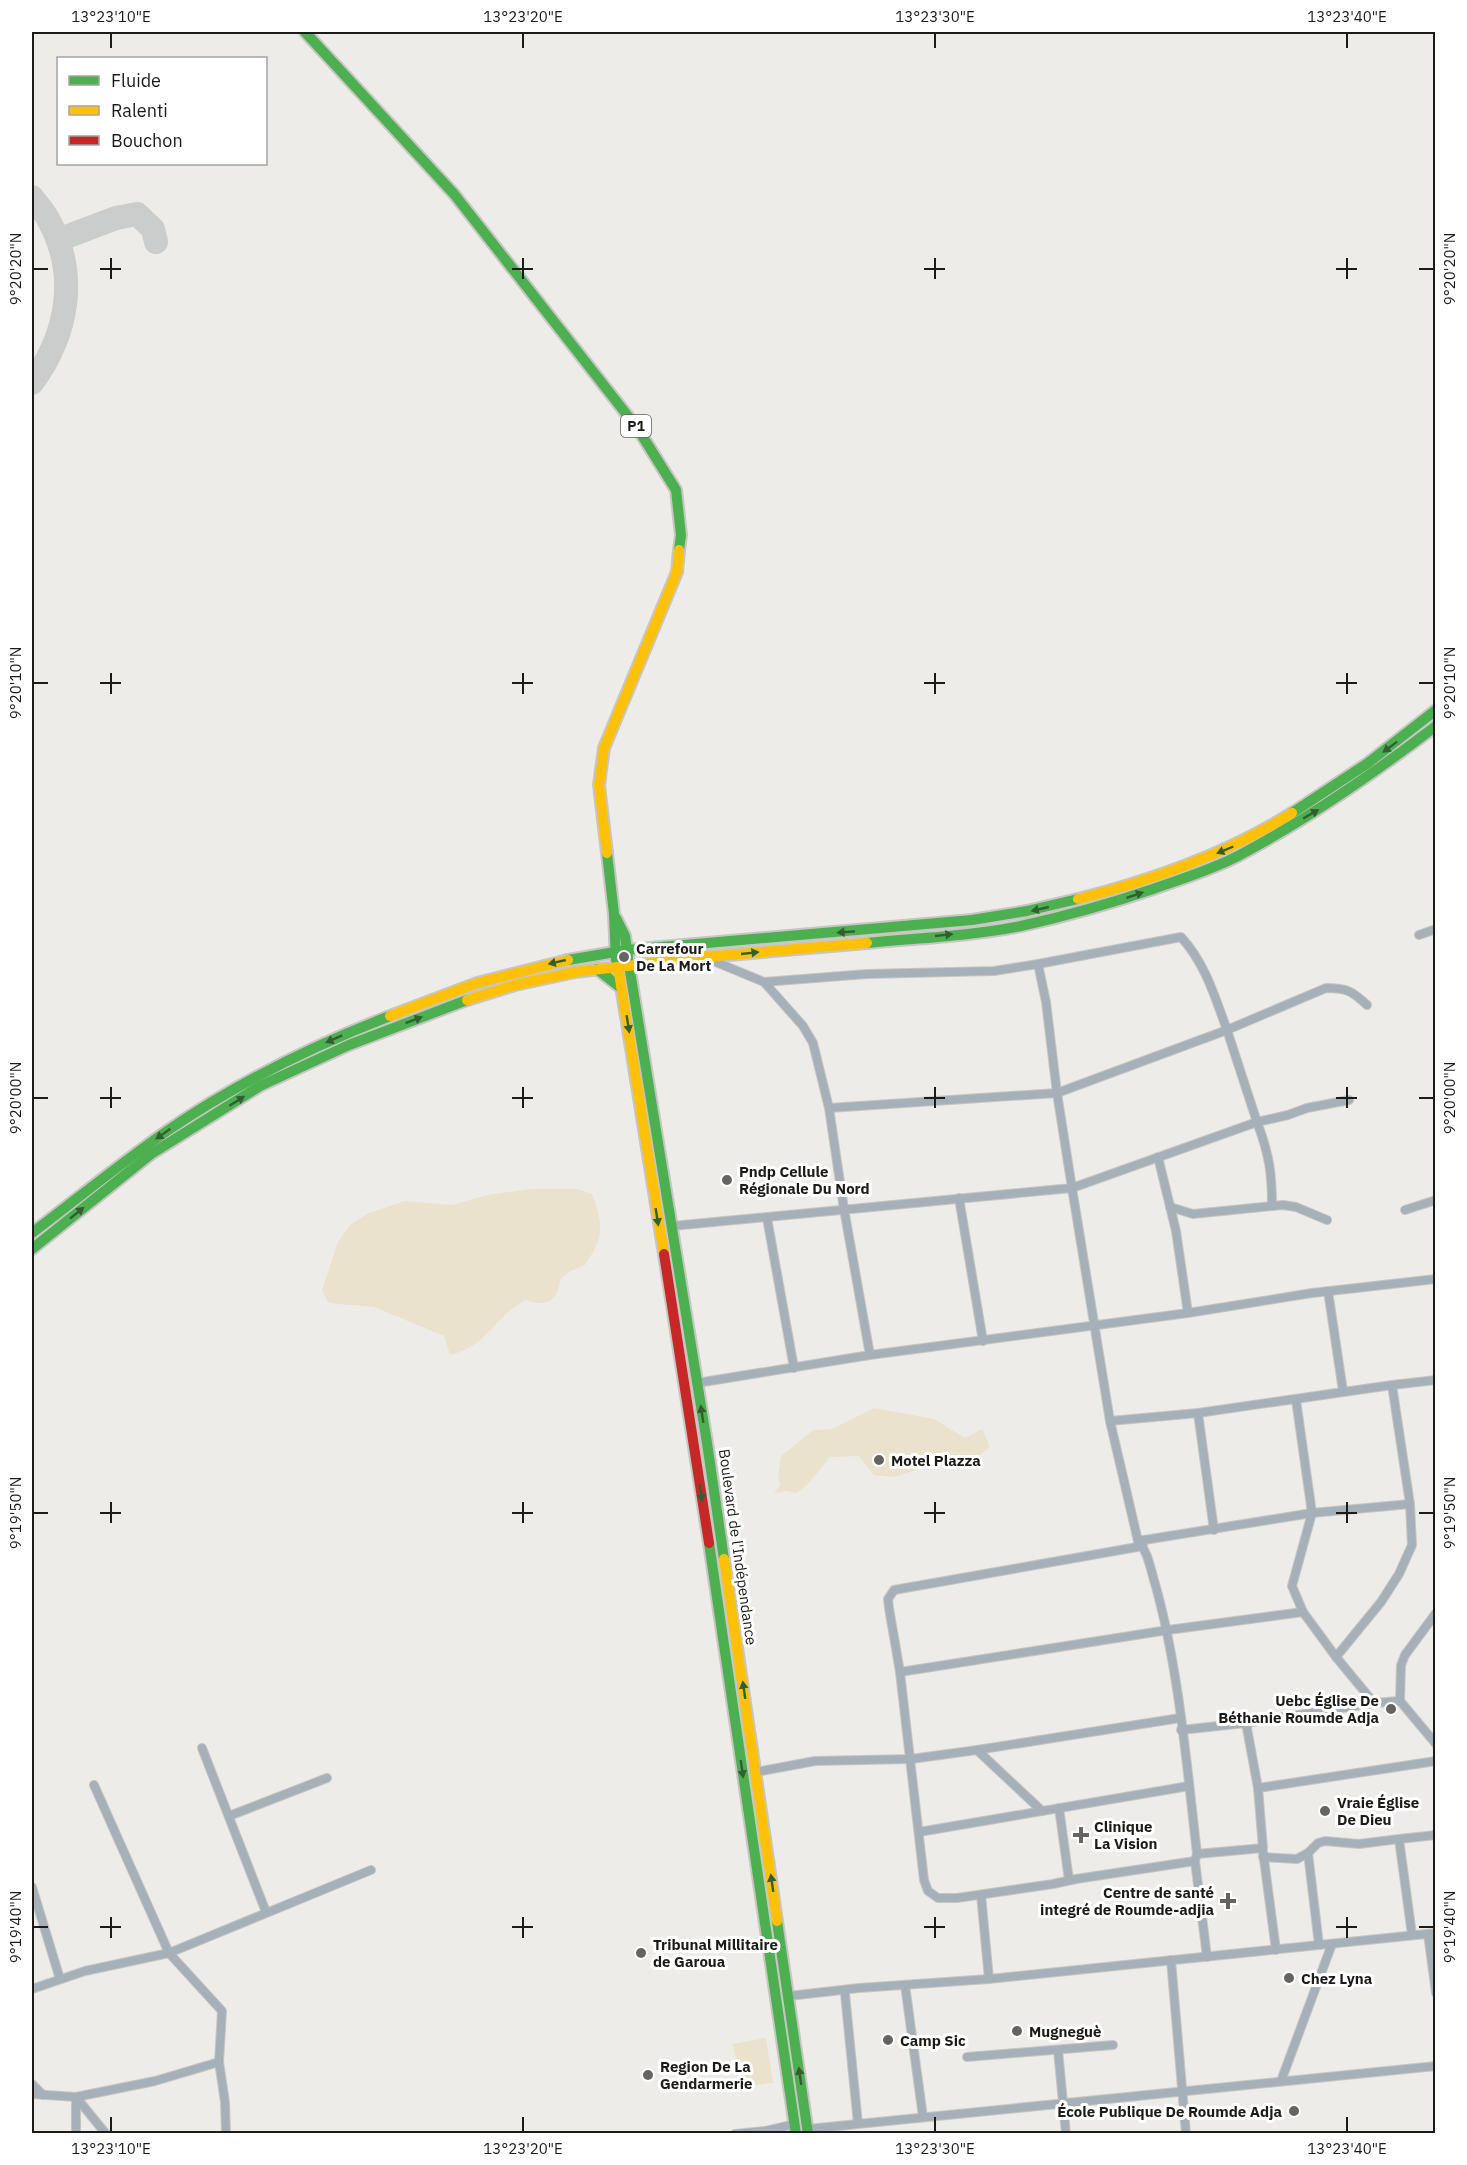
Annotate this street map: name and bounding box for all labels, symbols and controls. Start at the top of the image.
text: 13°23'10"E [71,7,151,26]
text: 13°23'20"E [483,7,563,26]
text: 13°23'30"E [895,7,975,26]
text: 13°23'40"E [1307,7,1387,26]
legend [57,57,267,165]
text: Fluide [111,69,161,92]
text: Ralenti [111,99,168,122]
text: Bouchon [111,129,183,152]
text: 9°20'20"N [6,233,25,305]
text: 9°20'20"N [1440,233,1459,305]
road number: P1 [621,415,651,437]
text: 9°20'10"N [6,647,25,719]
text: 9°20'10"N [1440,647,1459,719]
one-way arrow [1383,741,1399,753]
one-way arrow [1303,809,1320,819]
one-way arrow [1216,846,1234,855]
one-way arrow [1126,890,1144,899]
one-way arrow [1030,904,1049,914]
one-way arrow [837,927,856,937]
one-way arrow [935,931,954,940]
place label: Carrefour De La Mort [636,939,711,975]
one-way arrow [741,948,760,958]
marker: Carrefour De La Mort [617,950,631,964]
one-way arrow [548,958,567,967]
one-way arrow [405,1015,423,1025]
one-way arrow [623,1015,632,1034]
one-way arrow [324,1034,342,1044]
text: 9°20'00"N [6,1062,25,1134]
text: 9°20'00"N [1440,1062,1459,1134]
one-way arrow [229,1095,245,1106]
one-way arrow [156,1127,171,1139]
place label: Pndp Cellule Régionale Du Nord [739,1162,870,1198]
marker: Pndp Cellule Régionale Du Nord [720,1173,734,1187]
one-way arrow [69,1206,85,1219]
one-way arrow [653,1208,662,1227]
one-way arrow [698,1404,707,1423]
street label: Boulevard de l'Indépendance [715,1448,761,1646]
place label: Motel Plazza [891,1451,981,1470]
marker: Motel Plazza [872,1453,886,1467]
text: 9°19'50"N [6,1477,25,1549]
text: 9°19'50"N [1440,1477,1459,1549]
one-way arrow [697,1483,706,1502]
one-way arrow [739,1680,748,1699]
place label: Uebc Église De Béthanie Roumde Adja [1218,1691,1379,1727]
marker: Uebc Église De Béthanie Roumde Adja [1384,1702,1398,1716]
one-way arrow [738,1759,747,1778]
place label: Vraie Église De Dieu [1337,1793,1419,1829]
marker: Vraie Église De Dieu [1318,1804,1332,1818]
place label: Clinique La Vision [1094,1817,1157,1853]
marker: Clinique La Vision [1072,1826,1090,1844]
one-way arrow [767,1873,776,1892]
place label: Centre de santé integré de Roumde-adjia [1040,1883,1214,1919]
text: 9°19'40"N [6,1891,25,1963]
text: 9°19'40"N [1440,1891,1459,1963]
marker: Centre de santé integré de Roumde-adjia [1219,1892,1237,1910]
place label: Tribunal Millitaire de Garoua [653,1935,778,1971]
marker: Tribunal Millitaire de Garoua [634,1946,648,1960]
place label: Chez Lyna [1301,1969,1373,1988]
marker: Chez Lyna [1282,1971,1296,1985]
place label: Mugneguè [1029,2022,1101,2041]
marker: Mugneguè [1010,2024,1024,2038]
place label: Camp Sic [900,2031,966,2050]
marker: Camp Sic [881,2033,895,2047]
place label: Region De La Gendarmerie [660,2057,753,2093]
one-way arrow [796,2066,805,2085]
marker: Region De La Gendarmerie [641,2068,655,2082]
place label: École Publique De Roumde Adja [1057,2102,1282,2121]
marker: École Publique De Roumde Adja [1287,2104,1301,2118]
text: 13°23'10"E [71,2139,151,2158]
text: 13°23'20"E [483,2139,563,2158]
text: 13°23'30"E [895,2139,975,2158]
text: 13°23'40"E [1307,2139,1387,2158]

